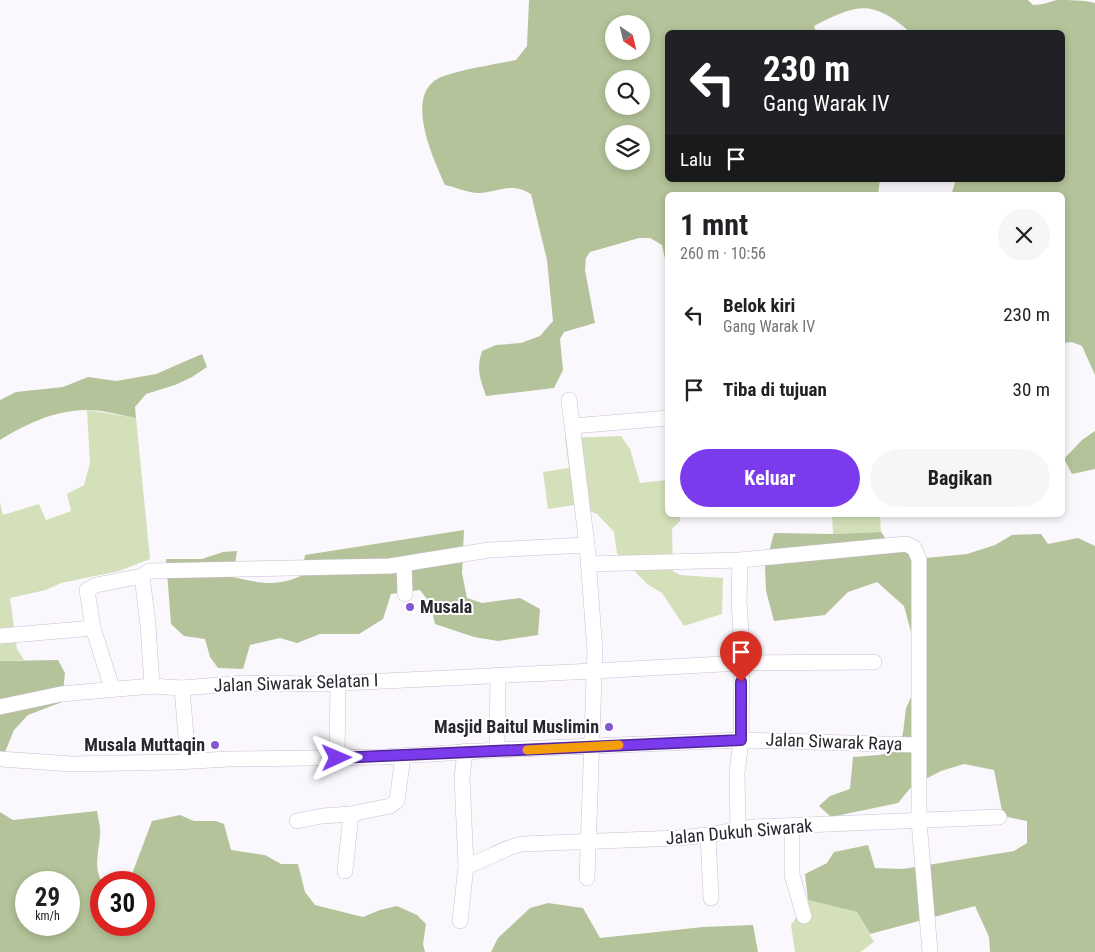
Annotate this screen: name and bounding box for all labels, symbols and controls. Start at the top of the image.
north arrow [605,15,650,60]
map controls [605,15,650,170]
text: 230 m [763,49,850,90]
icon: left [680,50,745,115]
button: search [605,70,650,115]
text: Gang Warak IV [763,91,890,116]
button: layers [605,125,650,170]
icon: arrive [722,145,750,173]
text: Lalu [680,148,712,171]
text: 1 mnt [680,207,748,242]
button: close [998,209,1050,261]
text: 260 m · 10:56 [680,244,766,263]
text: Belok kiri [723,294,795,317]
icon: left [680,301,708,329]
text: 230 m [1003,303,1050,326]
text: Gang Warak IV [723,317,815,336]
icon: arrive [680,376,708,404]
text: Tiba di tujuan [723,378,827,401]
text: 30 m [1013,378,1050,401]
button: Keluar [680,449,860,507]
button: Bagikan [870,449,1050,507]
place label: Musala [420,596,472,617]
marker: Musala [404,601,416,613]
pin [720,631,762,682]
icon: arrive [727,638,755,666]
street label: Jalan Siwarak Selatan I [213,669,379,696]
place label: Masjid Baitul Muslimin [434,716,599,737]
marker: Masjid Baitul Muslimin [603,721,615,733]
street label: Jalan Siwarak Raya [765,729,903,754]
position arrow [310,731,362,783]
place label: Musala Muttaqin [84,734,205,755]
marker: Musala Muttaqin [209,739,221,751]
street label: Jalan Dukuh Siwarak [665,815,813,848]
speed limit sign: 30 [90,871,155,936]
text: 29 [35,883,60,912]
text: km/h [35,909,60,923]

